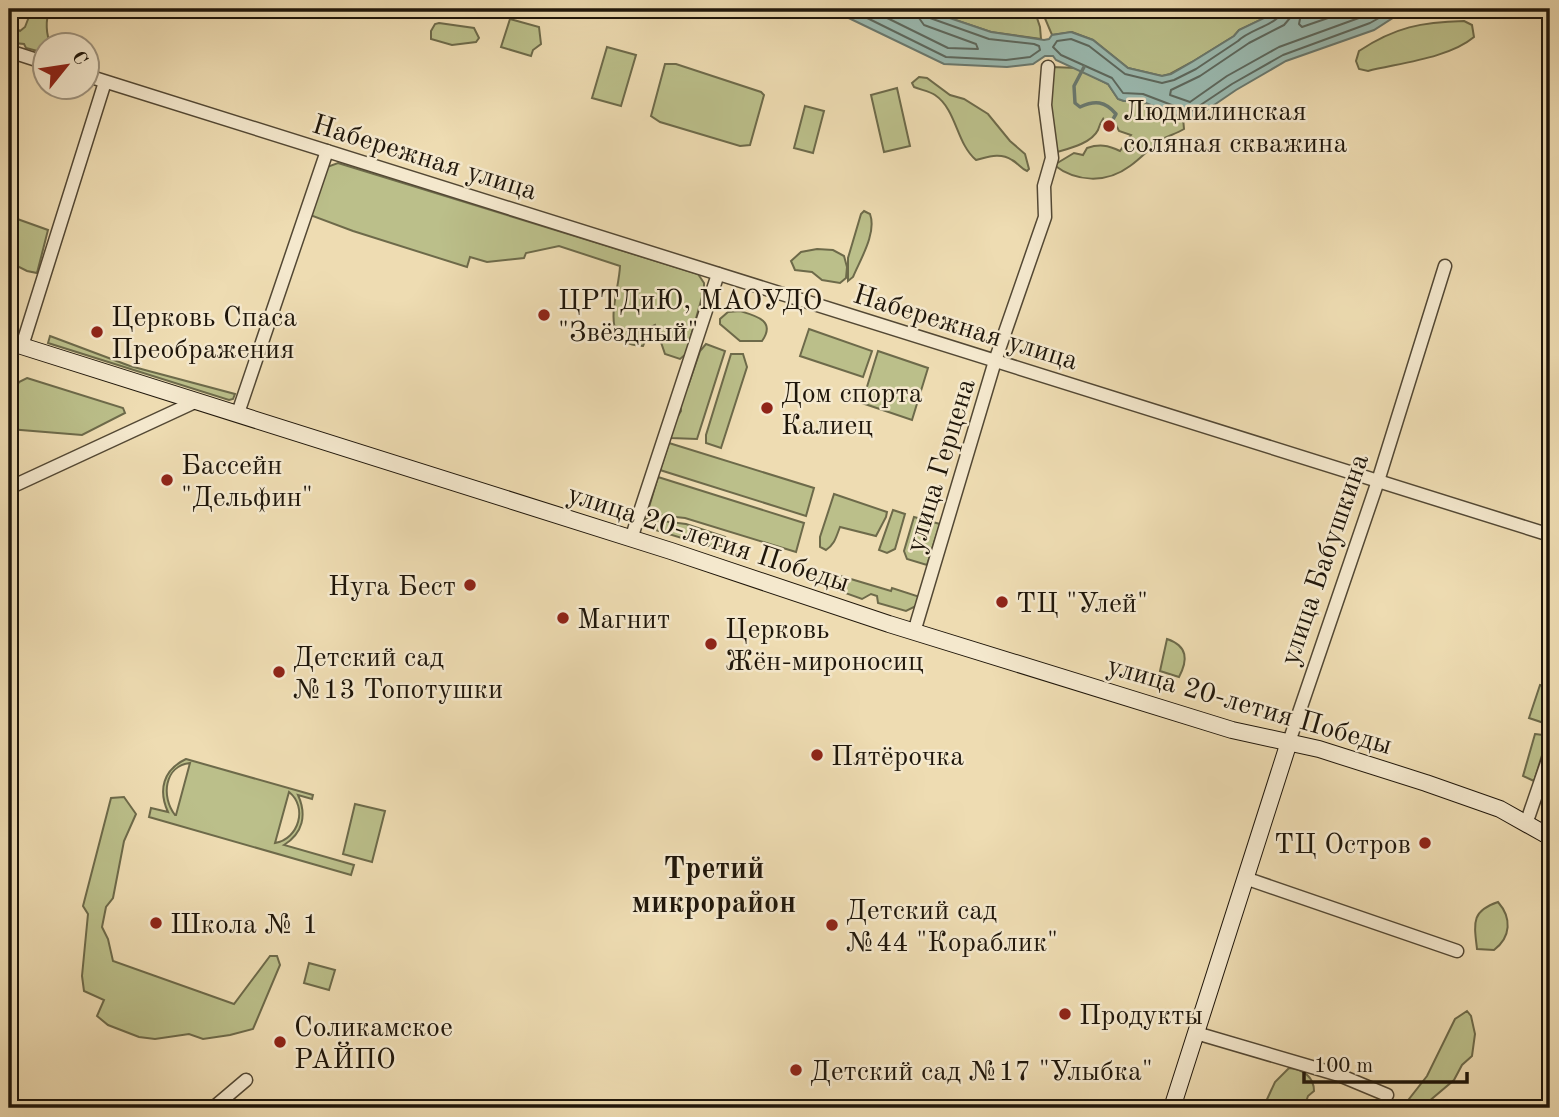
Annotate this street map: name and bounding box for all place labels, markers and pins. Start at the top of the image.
place label: Людмилинская соляная скважина [1123,99,1347,159]
marker: Людмилинская соляная скважина [1101,118,1117,134]
place label: ЦРТДиЮ, МАОУДО "Звёздный" [558,288,822,348]
place label: Церковь Спаса Преображения [111,305,297,365]
marker: ЦРТДиЮ, МАОУДО "Звёздный" [536,307,552,323]
marker: Церковь Спаса Преображения [89,324,105,340]
place label: Дом спорта Калиец [781,381,923,441]
marker: Дом спорта Калиец [759,400,775,416]
place label: Бассейн "Дельфин" [181,453,313,513]
marker: Бассейн "Дельфин" [159,472,175,488]
place label: Нуга Бест [328,574,456,602]
marker: Нуга Бест [462,577,478,593]
place label: ТЦ "Улей" [1016,591,1148,619]
marker: ТЦ "Улей" [994,594,1010,610]
place label: Магнит [577,607,670,635]
marker: Магнит [555,610,571,626]
place label: Церковь Жён-мироносиц [725,617,924,677]
marker: Церковь Жён-мироносиц [703,636,719,652]
place label: Детский сад №13 Топотушки [293,645,503,705]
marker: Детский сад №13 Топотушки [271,664,287,680]
place label: Пятёрочка [831,744,964,772]
marker: Пятёрочка [809,747,825,763]
place label: ТЦ Остров [1274,832,1411,860]
marker: ТЦ Остров [1417,835,1433,851]
place label: Детский сад №44 "Кораблик" [846,898,1058,958]
place label: Школа № 1 [170,912,319,940]
marker: Школа № 1 [148,915,164,931]
marker: Детский сад №44 "Кораблик" [824,917,840,933]
place label: Продукты [1079,1003,1203,1031]
marker: Продукты [1057,1006,1073,1022]
place label: Соликамское РАЙПО [294,1015,453,1075]
marker: Соликамское РАЙПО [272,1034,288,1050]
place label: Детский сад №17 "Улыбка" [810,1059,1153,1087]
marker: Детский сад №17 "Улыбка" [788,1062,804,1078]

